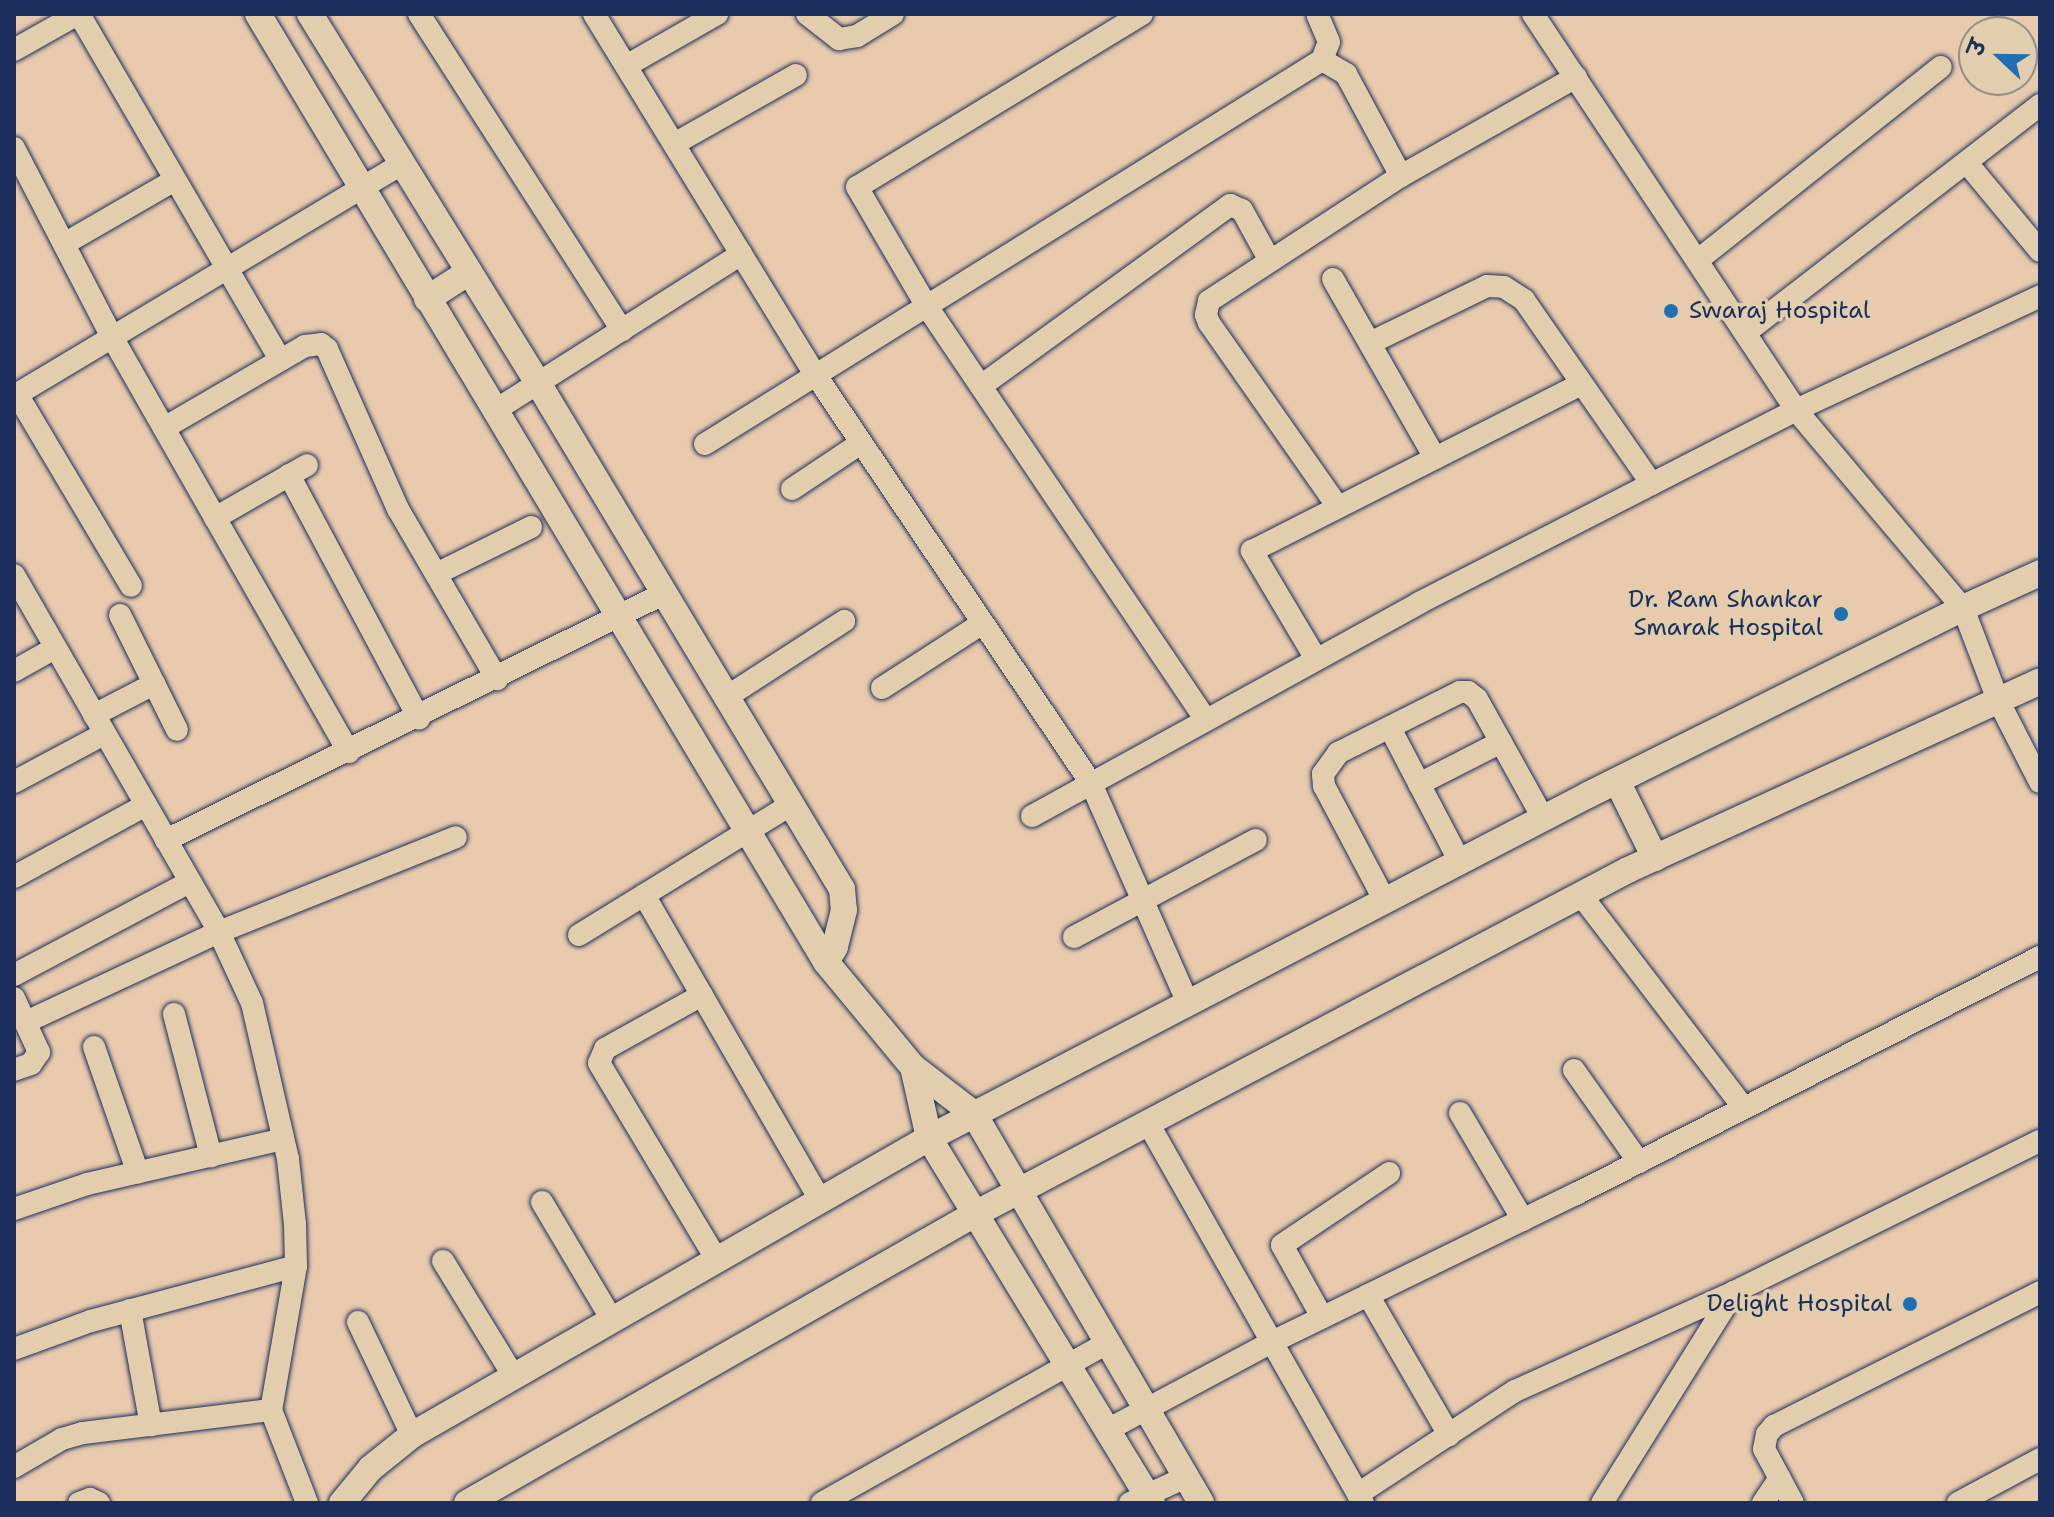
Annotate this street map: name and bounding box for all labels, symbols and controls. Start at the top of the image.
north arrow [1958,16,2038,96]
text: उ [1961,35,1993,60]
place label: Swaraj Hospital [1689,297,1870,325]
marker: Swaraj Hospital [1660,300,1682,322]
place label: Dr. Ram Shankar Smarak Hospital [1628,586,1823,642]
marker: Dr. Ram Shankar Smarak Hospital [1830,603,1852,625]
place label: Delight Hospital [1707,1290,1892,1318]
marker: Delight Hospital [1899,1293,1921,1315]

